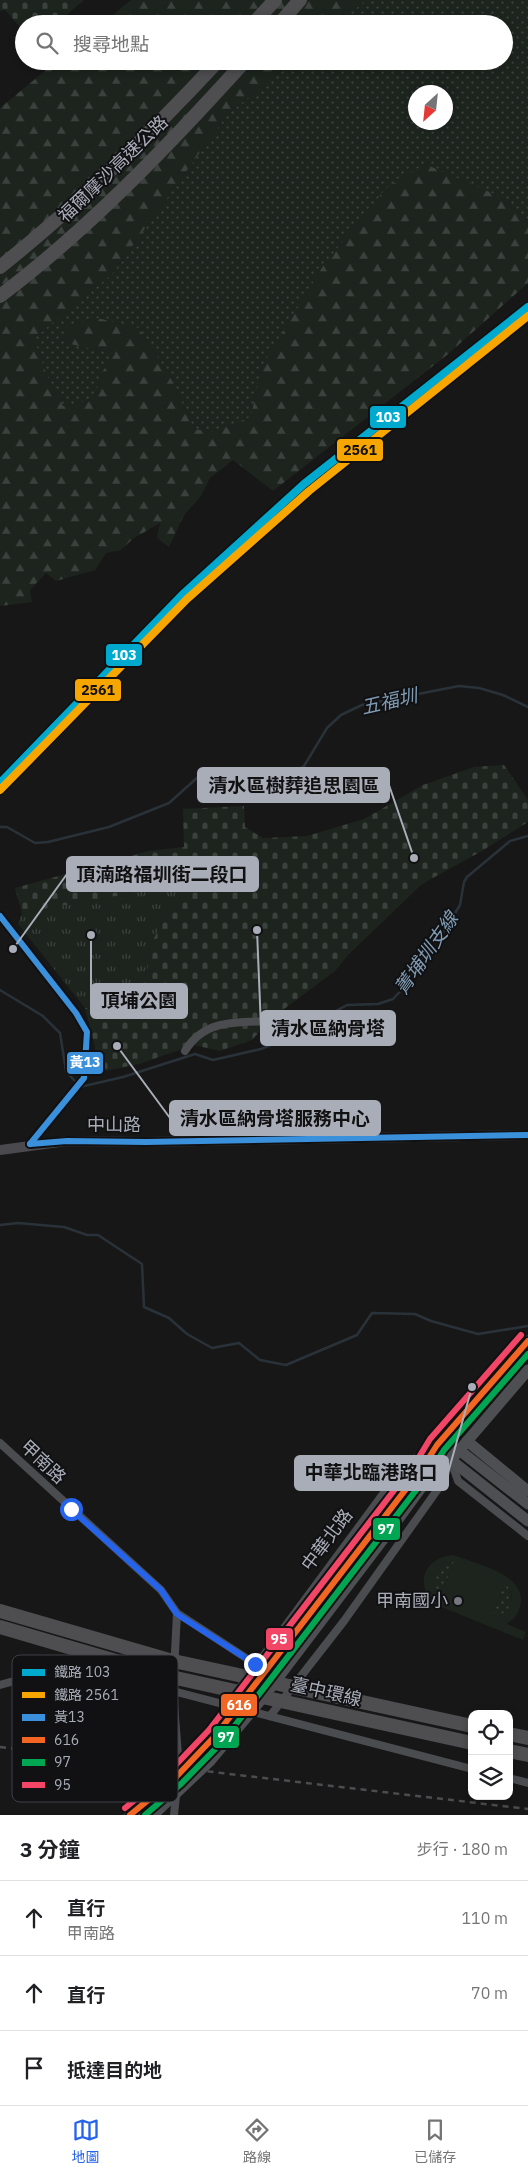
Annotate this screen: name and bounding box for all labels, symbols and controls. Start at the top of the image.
search box [15,15,513,70]
icon: search [33,29,61,57]
text: 搜尋地點 [73,32,149,56]
north arrow [408,85,453,130]
street label: 福爾摩沙高速公路 [53,110,172,227]
line badge: 103 [369,405,407,429]
text: 103 [375,408,401,426]
line badge: 2561 [336,438,384,462]
text: 2561 [343,441,377,459]
line badge: 103 [105,643,143,667]
text: 103 [111,646,137,664]
line badge: 2561 [74,678,122,702]
text: 2561 [81,681,115,699]
water label: 五福圳 [359,682,422,719]
callout: 清水區樹葬追思園區 [198,768,389,802]
text: 清水區樹葬追思園區 [208,773,380,797]
callout: 頂湳路福圳街二段口 [67,857,258,891]
text: 頂湳路福圳街二段口 [76,862,248,886]
water label: 菁埔圳支線 [389,906,464,999]
callout: 頂埔公園 [91,984,187,1018]
text: 頂埔公園 [101,988,177,1012]
callout: 清水區納骨塔 [261,1011,395,1045]
text: 清水區納骨塔 [271,1016,385,1040]
line badge: 黃13 [66,1051,104,1075]
text: 黃13 [70,1053,100,1071]
callout: 清水區納骨塔服務中心 [170,1101,380,1135]
text: 清水區納骨塔服務中心 [180,1106,370,1130]
street label: 中山路 [87,1113,141,1136]
street label: 甲南路 [16,1435,71,1488]
callout: 中華北臨港路口 [295,1456,448,1490]
text: 中華北臨港路口 [304,1460,438,1484]
route start [60,1498,83,1521]
street label: 中華北路 [296,1504,357,1575]
line badge: 97 [372,1517,401,1541]
text: 97 [378,1520,394,1538]
place label: 甲南國小 [376,1589,448,1612]
marker: 甲南國小 [452,1595,464,1607]
line badge: 95 [265,1627,294,1651]
text: 95 [271,1630,287,1648]
route end [244,1653,267,1676]
legend [12,1655,178,1802]
text: 鐵路 103 [54,1663,111,1681]
street label: 臺中環線 [288,1672,364,1711]
text: 鐵路 2561 [54,1686,119,1704]
line badge: 616 [220,1693,258,1717]
text: 616 [226,1696,252,1714]
text: 黃13 [54,1708,85,1726]
map controls [468,1710,513,1800]
button: locate [468,1710,513,1755]
line badge: 97 [212,1725,240,1749]
text: 97 [218,1728,234,1746]
text: 616 [54,1731,79,1749]
text: 97 [54,1753,71,1771]
button: layers [468,1755,513,1800]
text: 95 [54,1776,71,1794]
text: 3 分鐘 [20,1835,80,1863]
text: 步行 · 180 m [417,1839,508,1859]
text: 直行 [67,1896,105,1920]
icon: ahead [20,1904,48,1932]
text: 110 m [461,1908,508,1928]
text: 甲南路 [67,1923,115,1943]
icon: ahead [20,1979,48,2007]
text: 直行 [67,1983,105,2007]
text: 70 m [471,1983,508,2003]
icon: arrive [20,2054,48,2082]
text: 抵達目的地 [67,2058,162,2082]
tab: 地圖 [72,2116,100,2166]
tab: 路線 [243,2116,271,2166]
tab: 已儲存 [414,2116,456,2166]

